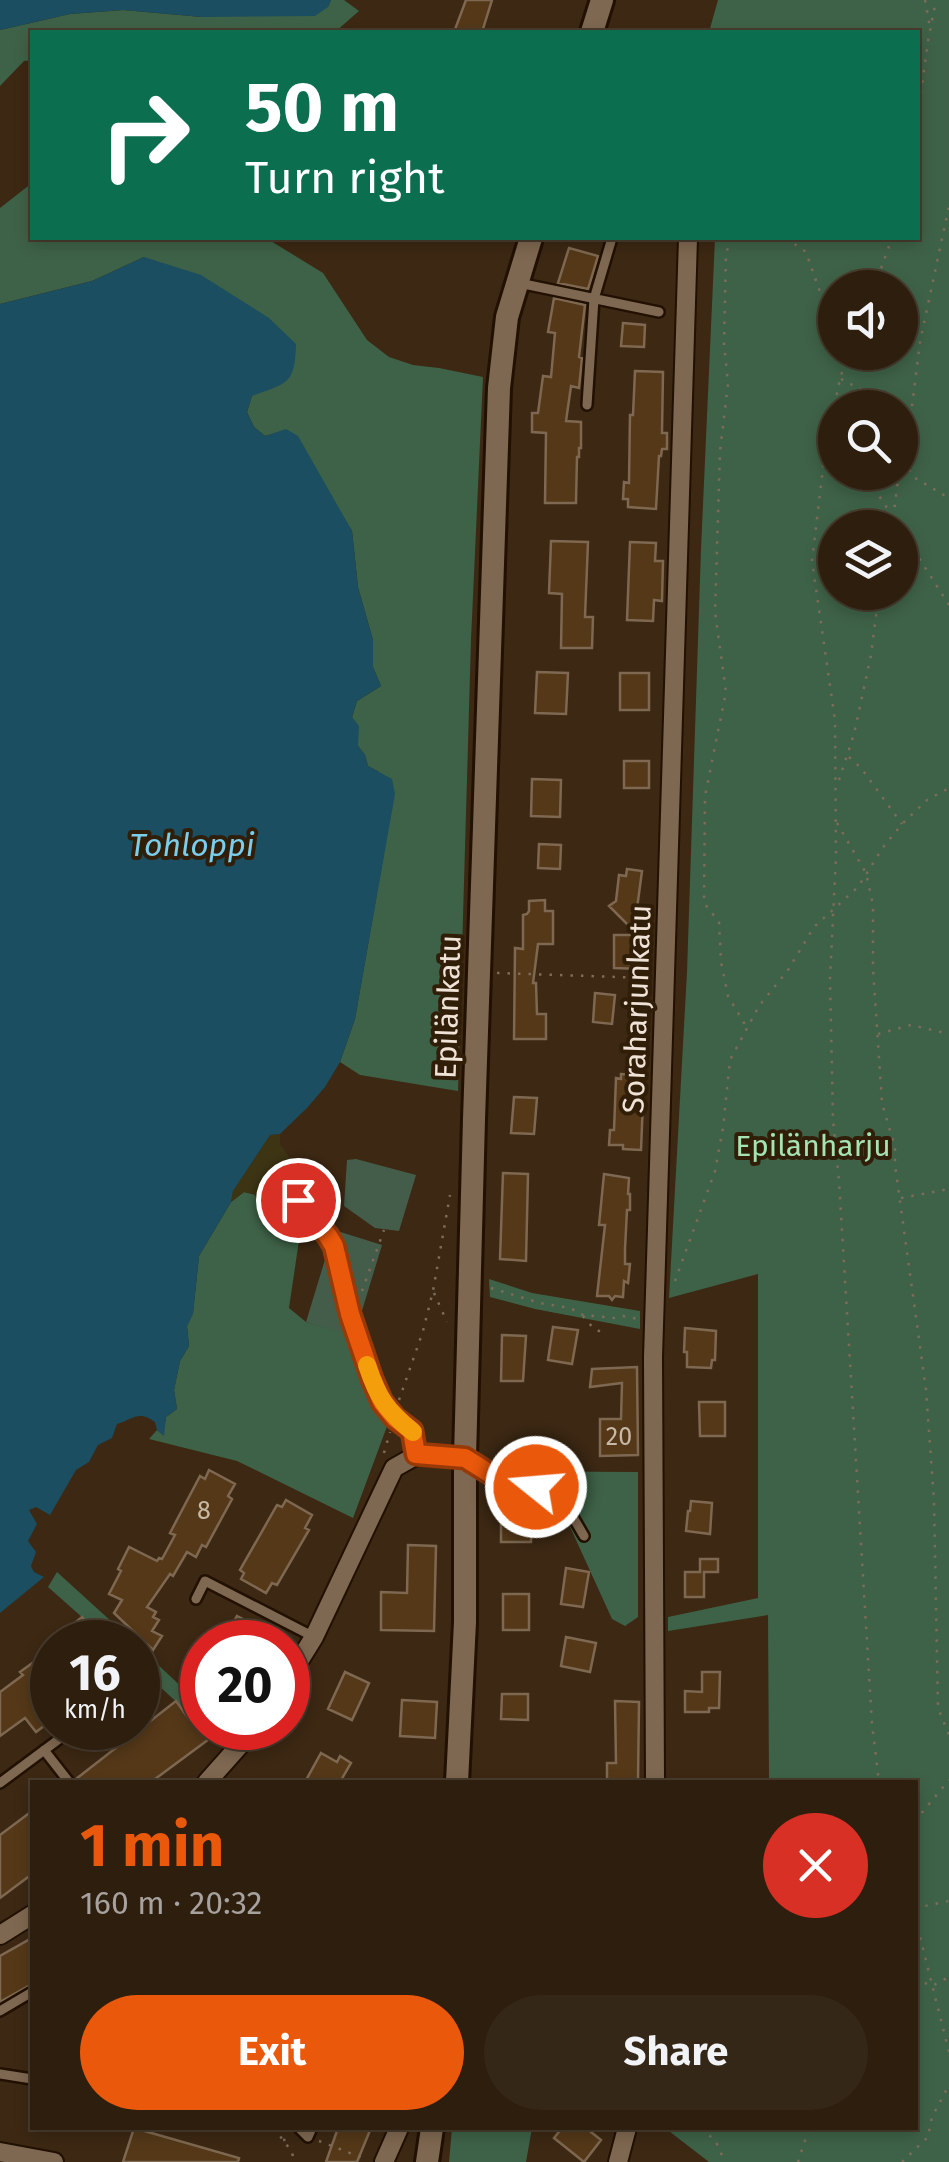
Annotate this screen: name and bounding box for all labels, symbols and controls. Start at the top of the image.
text: 50 m [245,66,399,150]
icon: right [80,70,210,200]
text: Turn right [245,151,444,205]
map controls [818,270,918,610]
button: sound [818,270,918,370]
button: search [818,390,918,490]
button: layers [818,510,918,610]
water label: Tohloppi [129,826,255,864]
street label: Soraharjunkatu [615,904,659,1114]
street label: Epilänkatu [427,934,469,1080]
park label: Epilänharju [735,1128,891,1164]
pin [256,1158,341,1243]
icon: arrive [271,1173,326,1228]
house number: 20 [606,1422,632,1452]
position arrow [484,1435,588,1539]
house number: 8 [197,1496,211,1526]
speed limit sign: 20 [180,1620,310,1750]
text: 16 [69,1643,121,1703]
text: km/h [64,1695,126,1725]
text: 1 min [80,1810,224,1882]
button: close [763,1813,868,1918]
text: 160 m · 20:32 [80,1884,262,1922]
button: Exit [80,1995,464,2110]
button: Share [484,1995,868,2110]

